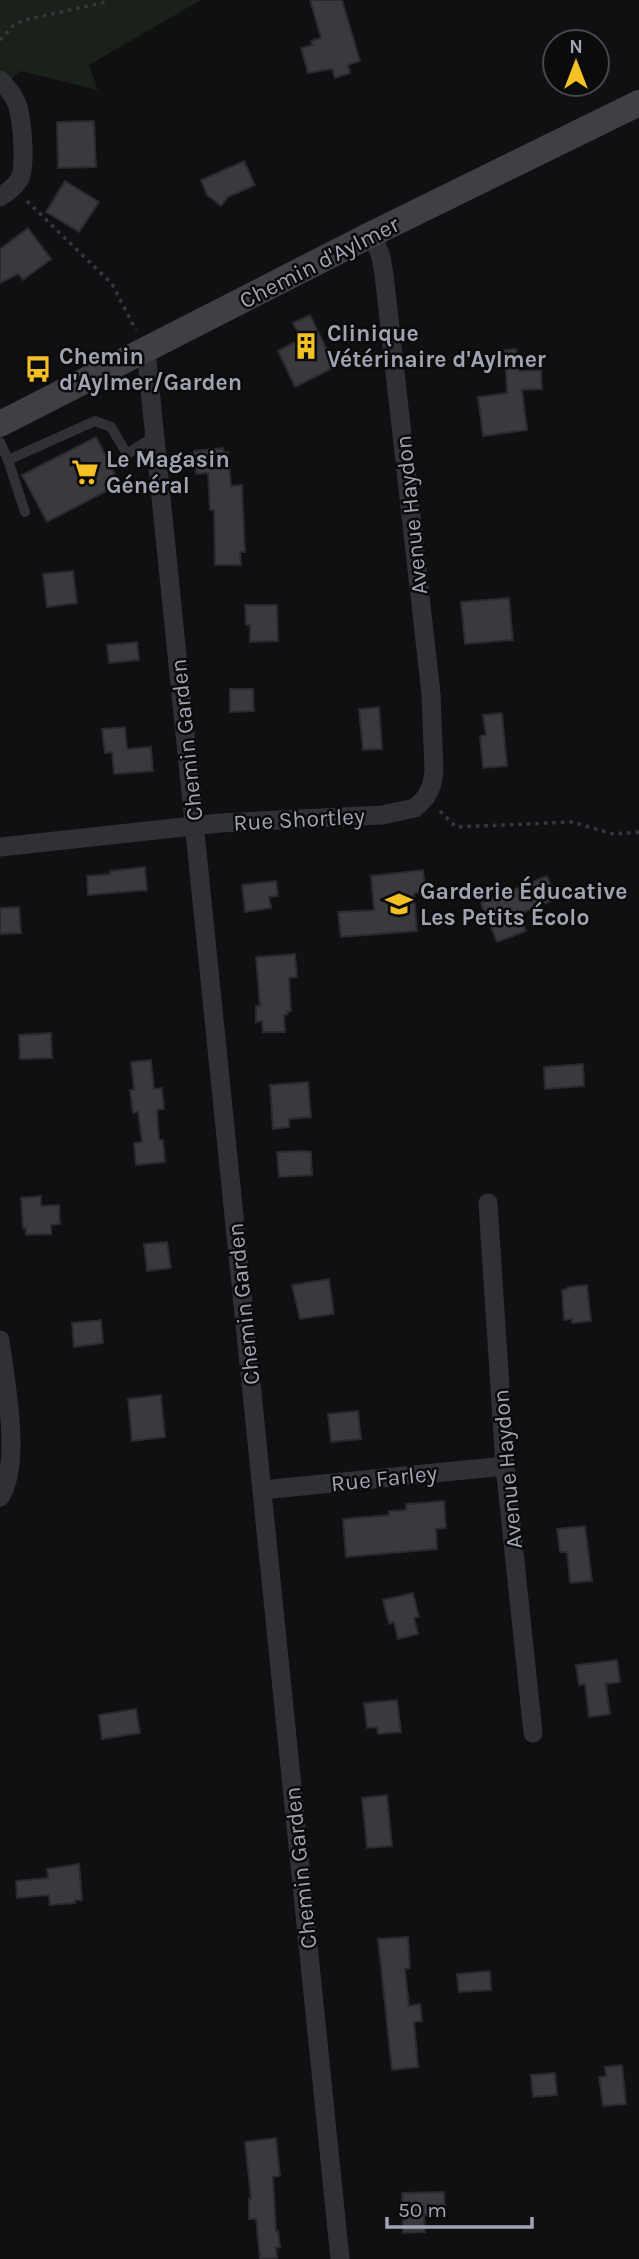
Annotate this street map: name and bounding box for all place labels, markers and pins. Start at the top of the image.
place label: Clinique Vétérinaire d'Aylmer [327,320,546,373]
building icon: Clinique Vétérinaire d'Aylmer [291,331,321,361]
place label: Chemin d'Aylmer/Garden [59,343,242,396]
bus stop icon: Chemin d'Aylmer/Garden [23,354,53,384]
place label: Le Magasin Général [106,446,230,499]
supermarket icon: Le Magasin Général [70,457,100,487]
place label: Garderie Éducative Les Petits Écolo [420,875,627,931]
school or university icon: Garderie Éducative Les Petits Écolo [384,889,414,919]

